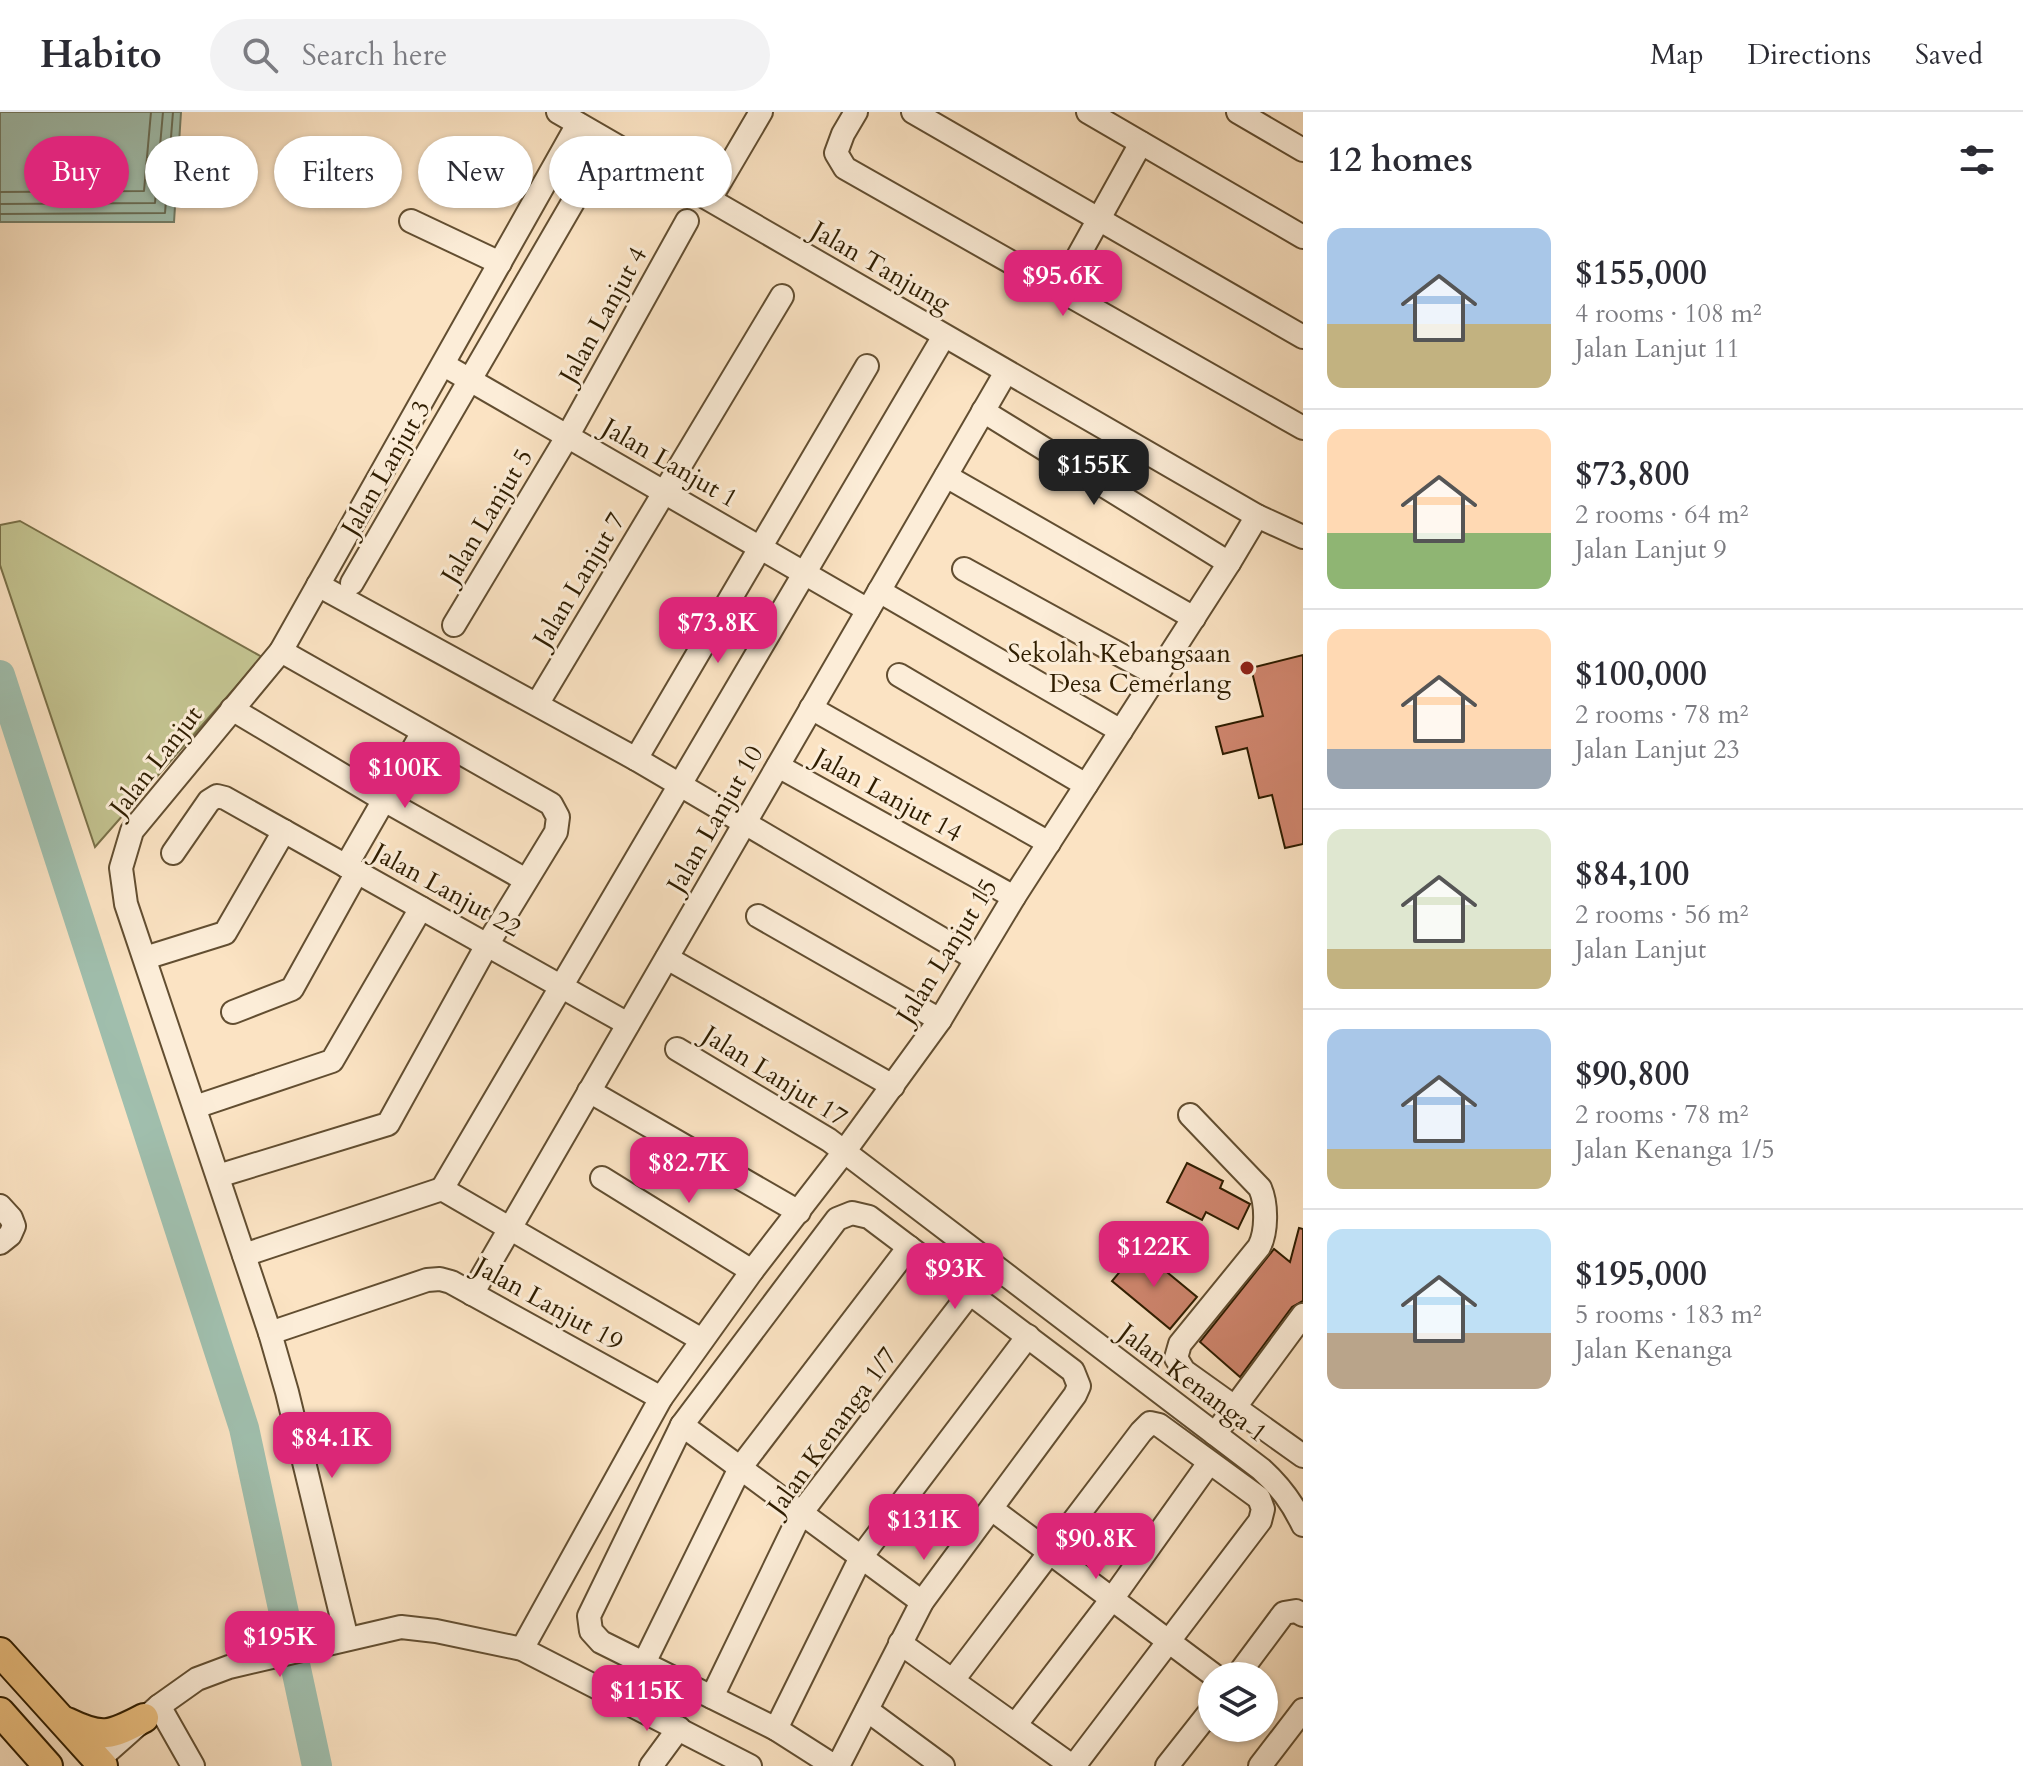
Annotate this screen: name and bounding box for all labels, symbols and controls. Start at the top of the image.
search box [210,19,770,91]
text: Habito [40,29,162,81]
icon: search [238,33,282,77]
text: Search here [302,35,447,76]
text: Map [1650,36,1704,74]
text: Directions [1748,36,1871,74]
text: Saved [1915,36,1983,74]
chip: Buy [24,136,129,208]
chip: Rent [145,136,258,208]
chip: Filters [274,136,402,208]
chip: New [418,136,533,208]
chip: Apartment [549,136,732,208]
text: 12 homes [1327,137,1473,183]
icon: filters [1955,138,1999,182]
street label: Jalan Tanjung [801,211,958,321]
street label: Jalan Lanjut 4 [549,240,655,393]
pin: $95.6K [998,250,1128,318]
text: $155,000 [1575,250,1707,296]
text: $95.6K [1022,258,1104,293]
icon: home [1391,260,1487,356]
text: 4 rooms · 108 m² [1575,296,1762,331]
text: Jalan Lanjut 11 [1575,331,1740,366]
street label: Jalan Lanjut 3 [331,394,439,546]
street label: Jalan Lanjut 1 [592,408,744,516]
pin: $155K [1038,439,1150,507]
street label: Jalan Lanjut 5 [431,442,541,593]
text: $155K [1057,447,1131,482]
text: $73,800 [1575,451,1689,497]
icon: home [1391,461,1487,557]
text: 2 rooms · 64 m² [1575,497,1748,532]
street label: Jalan Lanjut 7 [523,506,633,657]
text: Jalan Lanjut 9 [1575,532,1727,567]
pin: $73.8K [653,597,783,665]
text: $73.8K [677,605,759,640]
place label: Sekolah Kebangsaan Desa Cemerlang [1007,636,1231,701]
text: $100,000 [1575,651,1707,697]
marker: Sekolah Kebangsaan Desa Cemerlang [1238,659,1256,677]
icon: home [1391,661,1487,757]
text: 2 rooms · 78 m² [1575,697,1748,732]
street label: Jalan Lanjut [99,699,210,827]
text: Jalan Lanjut 23 [1575,732,1740,767]
street label: Jalan Lanjut 14 [804,738,969,850]
street label: Jalan Lanjut 10 [657,739,771,903]
pin: $100K [349,742,461,810]
text: $100K [368,750,442,785]
street label: Jalan Lanjut 22 [363,833,528,945]
text: $84,100 [1575,851,1689,897]
icon: home [1391,861,1487,957]
street label: Jalan Lanjut 15 [886,872,1006,1034]
text: 2 rooms · 56 m² [1575,897,1748,932]
text: Jalan Lanjut [1575,932,1706,967]
street label: Jalan Lanjut 17 [692,1015,854,1135]
text: $90,800 [1575,1051,1689,1097]
icon: home [1391,1061,1487,1157]
text: 2 rooms · 78 m² [1575,1097,1748,1132]
text: Jalan Kenanga 1/5 [1575,1132,1774,1167]
pin: $82.7K [624,1137,754,1205]
text: $82.7K [648,1145,730,1180]
pin: $122K [1098,1221,1210,1289]
text: $122K [1117,1229,1191,1264]
pin: $93K [908,1243,1002,1311]
street label: Jalan Lanjut 19 [465,1247,630,1359]
text: $93K [924,1251,986,1286]
text: $195,000 [1575,1251,1707,1297]
icon: home [1391,1261,1487,1357]
text: 5 rooms · 183 m² [1575,1297,1762,1332]
street label: Jalan Kenanga 1 [1108,1313,1274,1450]
text: Jalan Kenanga [1575,1332,1732,1367]
street label: Jalan Kenanga 1/7 [757,1340,905,1525]
pin: $84.1K [267,1412,397,1480]
text: $84.1K [291,1420,373,1455]
pin: $131K [868,1494,980,1562]
text: $131K [887,1502,961,1537]
pin: $90.8K [1031,1513,1161,1581]
text: $90.8K [1055,1521,1137,1556]
pin: $195K [224,1611,336,1679]
text: $195K [243,1619,317,1654]
map controls [1198,1662,1278,1742]
button: layers [1198,1662,1278,1742]
pin: $115K [591,1665,703,1733]
text: $115K [610,1673,684,1708]

